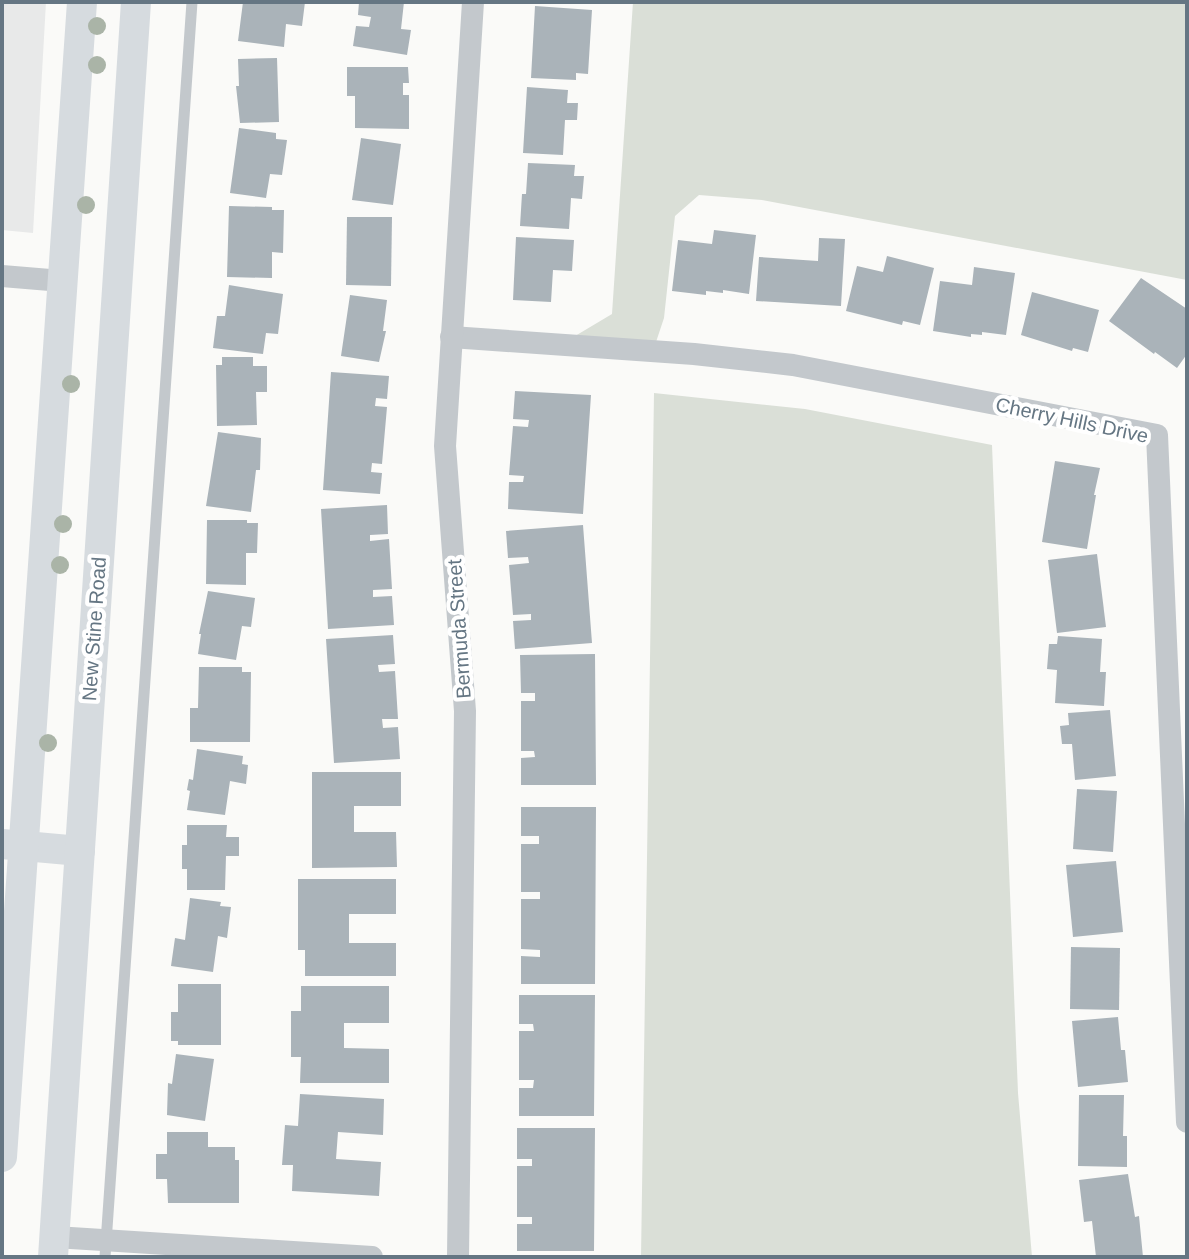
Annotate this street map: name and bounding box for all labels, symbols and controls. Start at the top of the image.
street label: Cherry Hills Drive [994,393,1150,447]
street label: New Stine Road [78,556,110,702]
street label: Bermuda Street [443,558,475,700]

